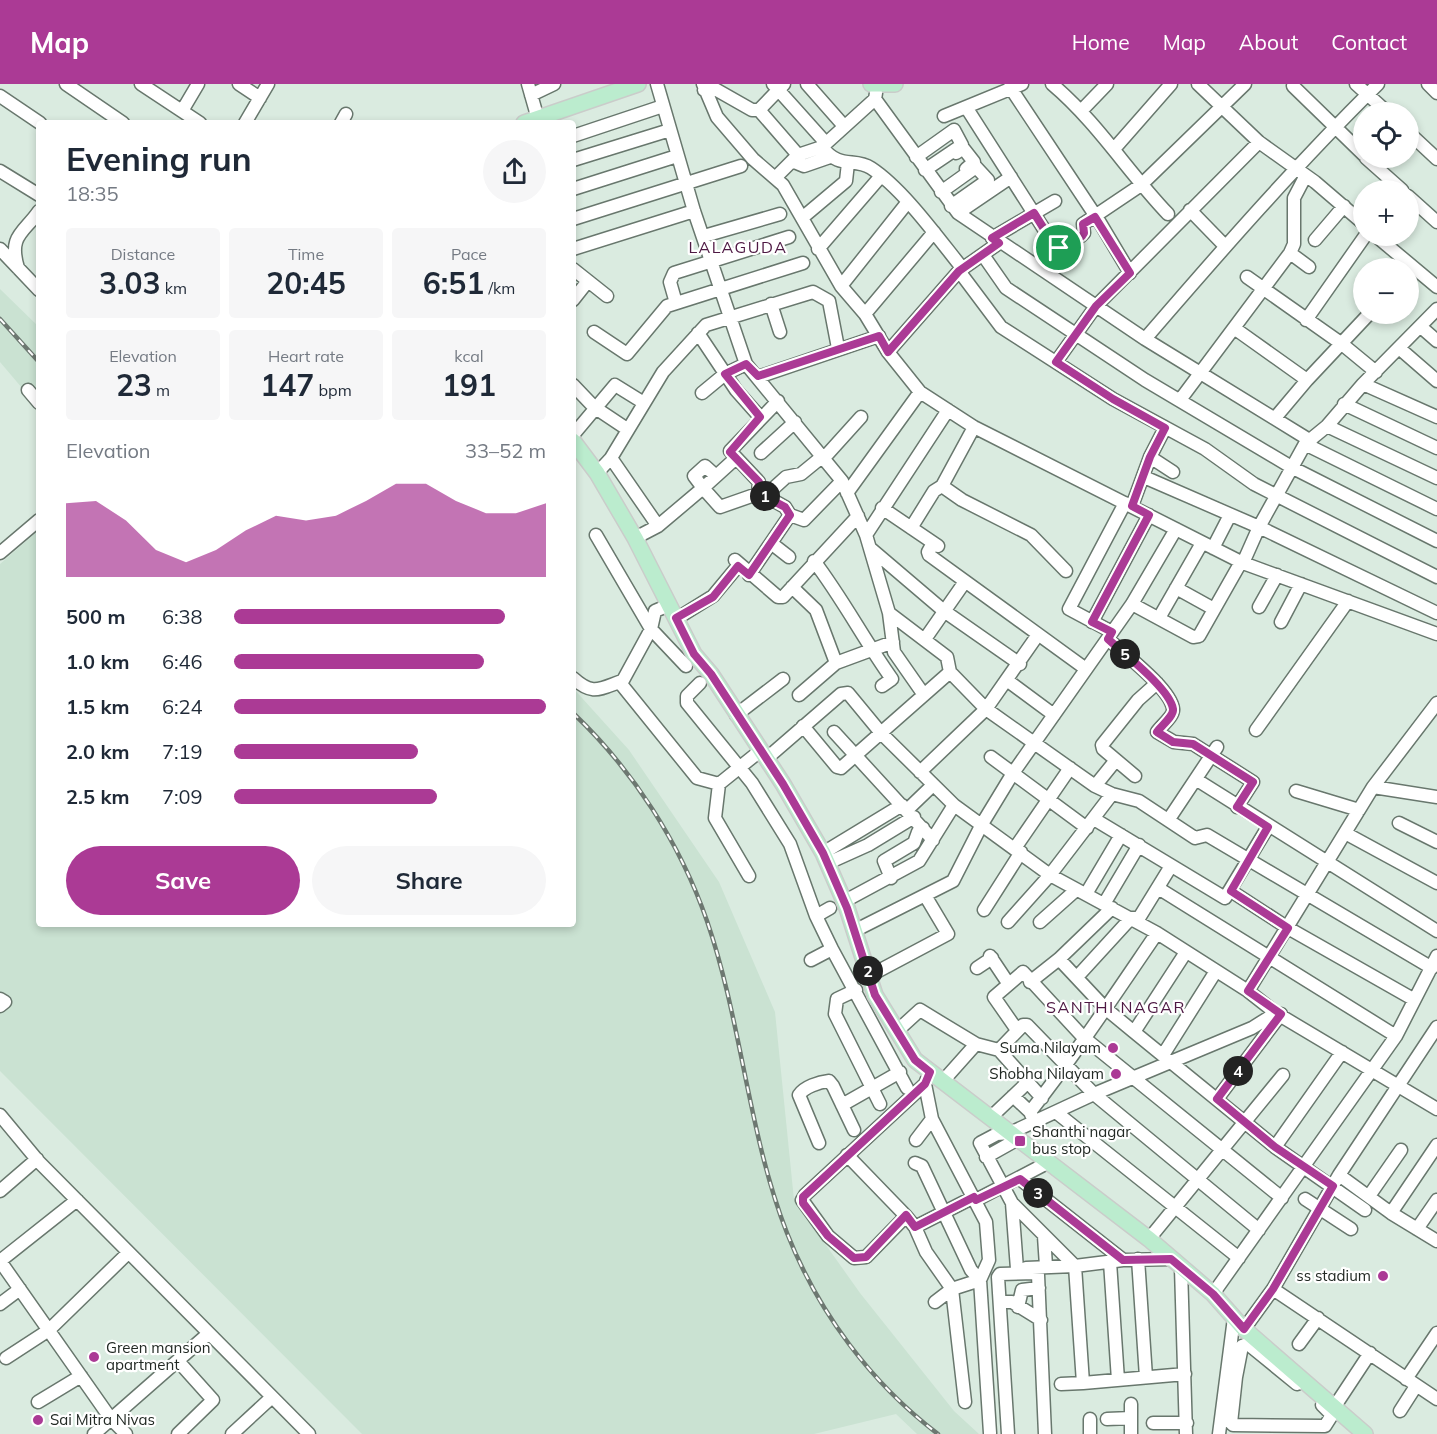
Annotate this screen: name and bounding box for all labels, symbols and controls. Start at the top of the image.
text: Map [30,25,89,60]
text: Home [1072,29,1130,55]
text: Map [1163,29,1206,55]
text: About [1239,29,1298,55]
text: Contact [1331,29,1407,55]
map controls [1353,102,1419,324]
button: locate [1353,102,1419,168]
text: Evening run [66,138,252,179]
button: share [483,140,546,203]
button: + [1353,180,1419,246]
text: 18:35 [66,181,119,206]
pin [1033,222,1084,273]
icon: arrive [1042,231,1075,264]
district label: LALAGUDA [688,237,788,257]
text: Distance [111,244,175,264]
text: Time [288,244,324,264]
text: Pace [451,244,487,264]
button: − [1353,258,1419,324]
text: 3.03 [99,264,160,302]
text: 20:45 [266,264,346,302]
text: 6:51 [423,264,484,302]
text: km [160,278,187,298]
text: /km [484,278,515,298]
text: Elevation [109,346,177,366]
text: Heart rate [268,346,344,366]
text: kcal [454,346,484,366]
text: 23 [116,366,152,404]
text: 147 [260,366,314,404]
text: 191 [442,366,496,404]
text: m [152,380,170,400]
text: bpm [314,380,352,400]
text: Elevation [66,438,151,463]
text: 33–52 m [465,438,546,463]
pin: 1 [750,481,780,511]
text: 1 [760,486,770,506]
text: 500 m [66,604,125,629]
text: 6:38 [162,604,203,629]
pin: 5 [1110,639,1140,669]
text: 5 [1120,644,1130,664]
text: 1.0 km [66,649,129,674]
text: 6:46 [162,649,203,674]
text: 1.5 km [66,694,129,719]
text: 6:24 [162,694,203,719]
text: 2.0 km [66,739,129,764]
text: 7:19 [162,739,203,764]
text: 2.5 km [66,784,129,809]
text: 7:09 [162,784,203,809]
button: Save [66,846,300,915]
button: Share [312,846,546,915]
pin: 2 [853,956,883,986]
text: 2 [863,961,873,981]
district label: SANTHI NAGAR [1046,997,1186,1017]
place label: Suma Nilayam [1000,1038,1101,1057]
marker: Suma Nilayam [1106,1041,1120,1055]
pin: 4 [1223,1056,1253,1086]
text: 4 [1233,1061,1243,1081]
place label: Shobha Nilayam [989,1064,1104,1083]
marker: Shobha Nilayam [1109,1067,1123,1081]
place label: Shanthi nagar bus stop [1032,1122,1131,1158]
marker: Shanthi nagar bus stop [1013,1134,1027,1148]
pin: 3 [1023,1178,1053,1208]
text: 3 [1033,1183,1043,1203]
place label: ss stadium [1296,1266,1371,1285]
marker: ss stadium [1376,1269,1390,1283]
place label: Green mansion apartment [106,1338,211,1374]
marker: Green mansion apartment [87,1350,101,1364]
place label: Sai Mitra Nivas [50,1410,155,1429]
marker: Sai Mitra Nivas [31,1413,45,1427]

